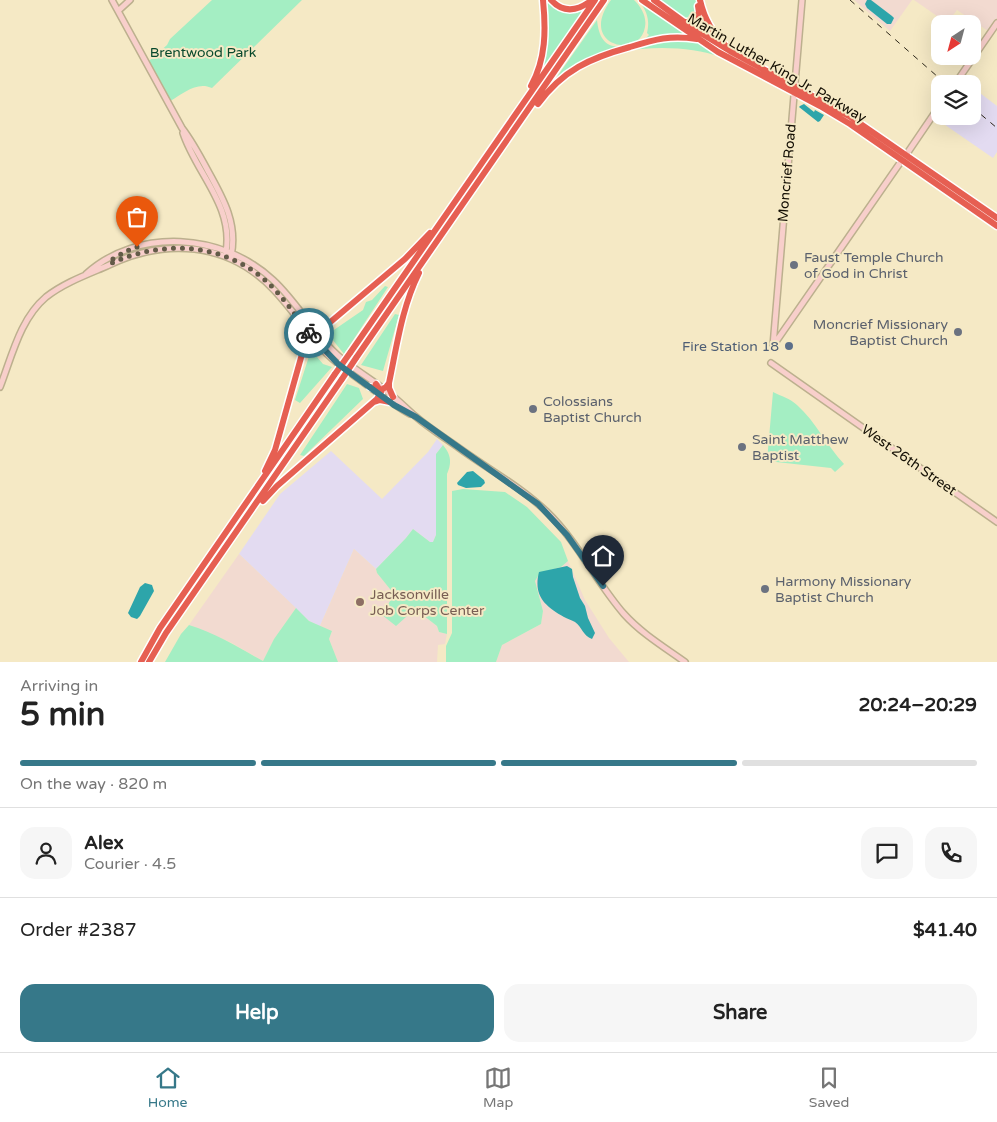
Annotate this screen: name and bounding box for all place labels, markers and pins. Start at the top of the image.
pin [116,196,158,247]
place label: Faust Temple Church of God in Christ [804,249,944,282]
marker: Faust Temple Church of God in Christ [788,259,800,271]
place label: Moncrief Missionary Baptist Church [813,316,948,349]
marker: Moncrief Missionary Baptist Church [952,326,964,338]
place label: Fire Station 18 [682,338,779,355]
marker: Fire Station 18 [783,340,795,352]
place label: Colossians Baptist Church [543,393,642,426]
marker: Colossians Baptist Church [527,403,539,415]
place label: Saint Matthew Baptist [752,431,849,464]
marker: Saint Matthew Baptist [736,441,748,453]
pin [582,535,624,586]
place label: Harmony Missionary Baptist Church [775,573,912,606]
marker: Harmony Missionary Baptist Church [759,583,771,595]
place label: Jacksonville Job Corps Center [370,586,485,619]
marker: Jacksonville Job Corps Center [354,596,366,608]

